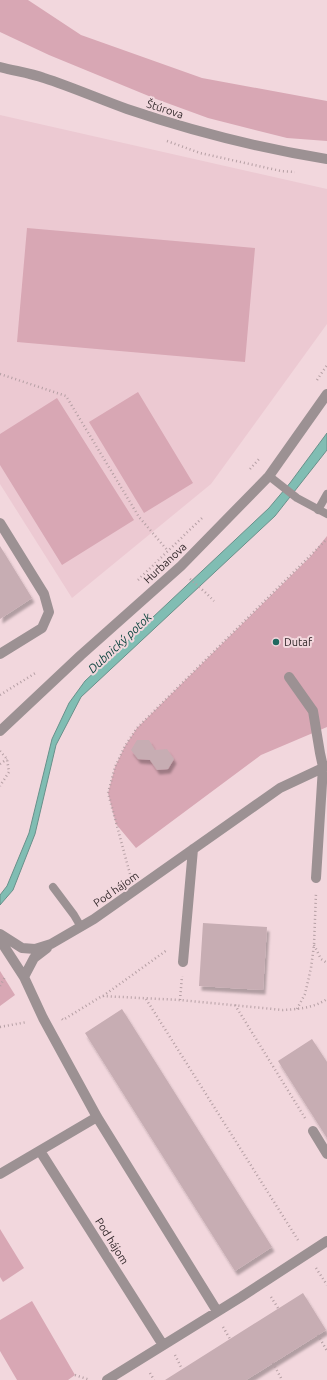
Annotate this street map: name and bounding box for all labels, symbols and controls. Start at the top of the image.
street label: Štúrova [145,96,185,121]
street label: Hurbanova [141,540,189,586]
water label: Dubnický potok [85,609,155,675]
place label: Dutaf [284,636,313,648]
marker: Dutaf [271,637,281,647]
street label: Pod hájom [91,869,141,909]
street label: Pod hájom [93,1216,131,1266]

